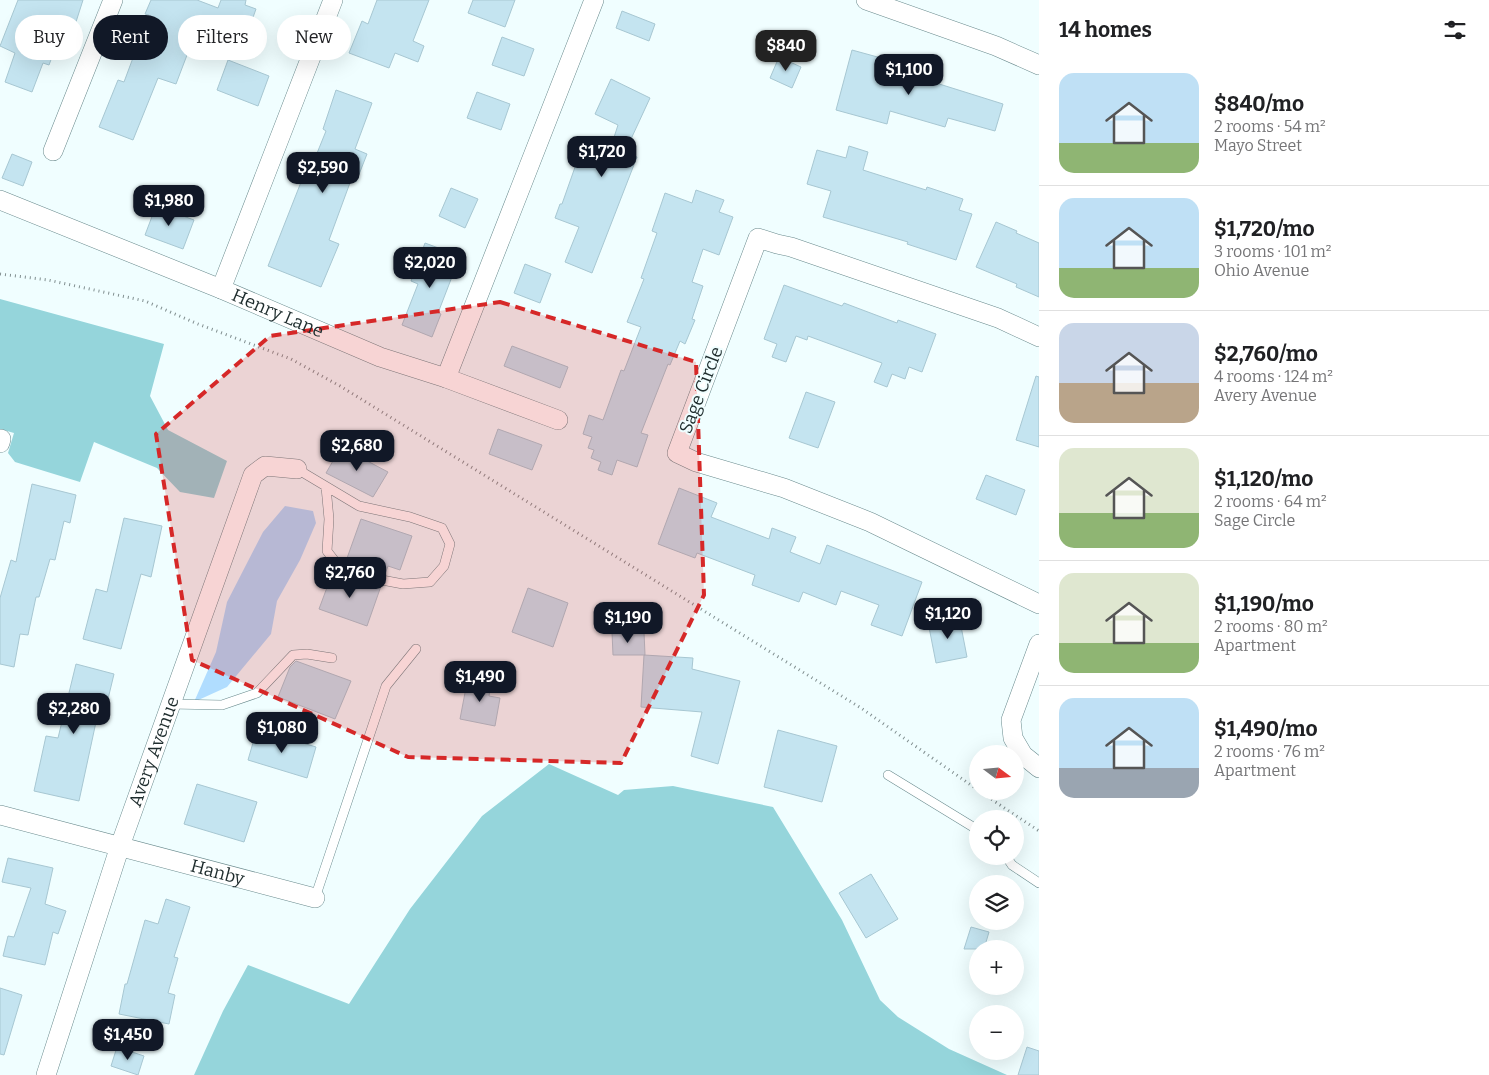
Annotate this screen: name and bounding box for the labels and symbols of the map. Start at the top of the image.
pin: $840 [756,30,816,72]
pin: $1,100 [868,54,950,96]
pin: $1,720 [561,136,643,178]
pin: $2,590 [282,152,364,194]
pin: $1,980 [128,184,210,227]
pin: $2,020 [389,246,471,289]
street label: Henry Lane [229,284,327,343]
street label: Sage Circle [674,343,728,437]
pin: $2,680 [316,430,398,472]
pin: $2,760 [309,556,391,599]
pin: $1,120 [907,598,989,640]
pin: $1,190 [587,602,669,644]
pin: $1,490 [439,660,521,703]
pin: $2,280 [33,692,115,735]
street label: Avery Avenue [124,693,184,810]
pin: $1,080 [241,712,323,754]
north arrow [969,745,1024,800]
street label: Hanby [188,855,247,890]
pin: $1,450 [87,1018,169,1061]

